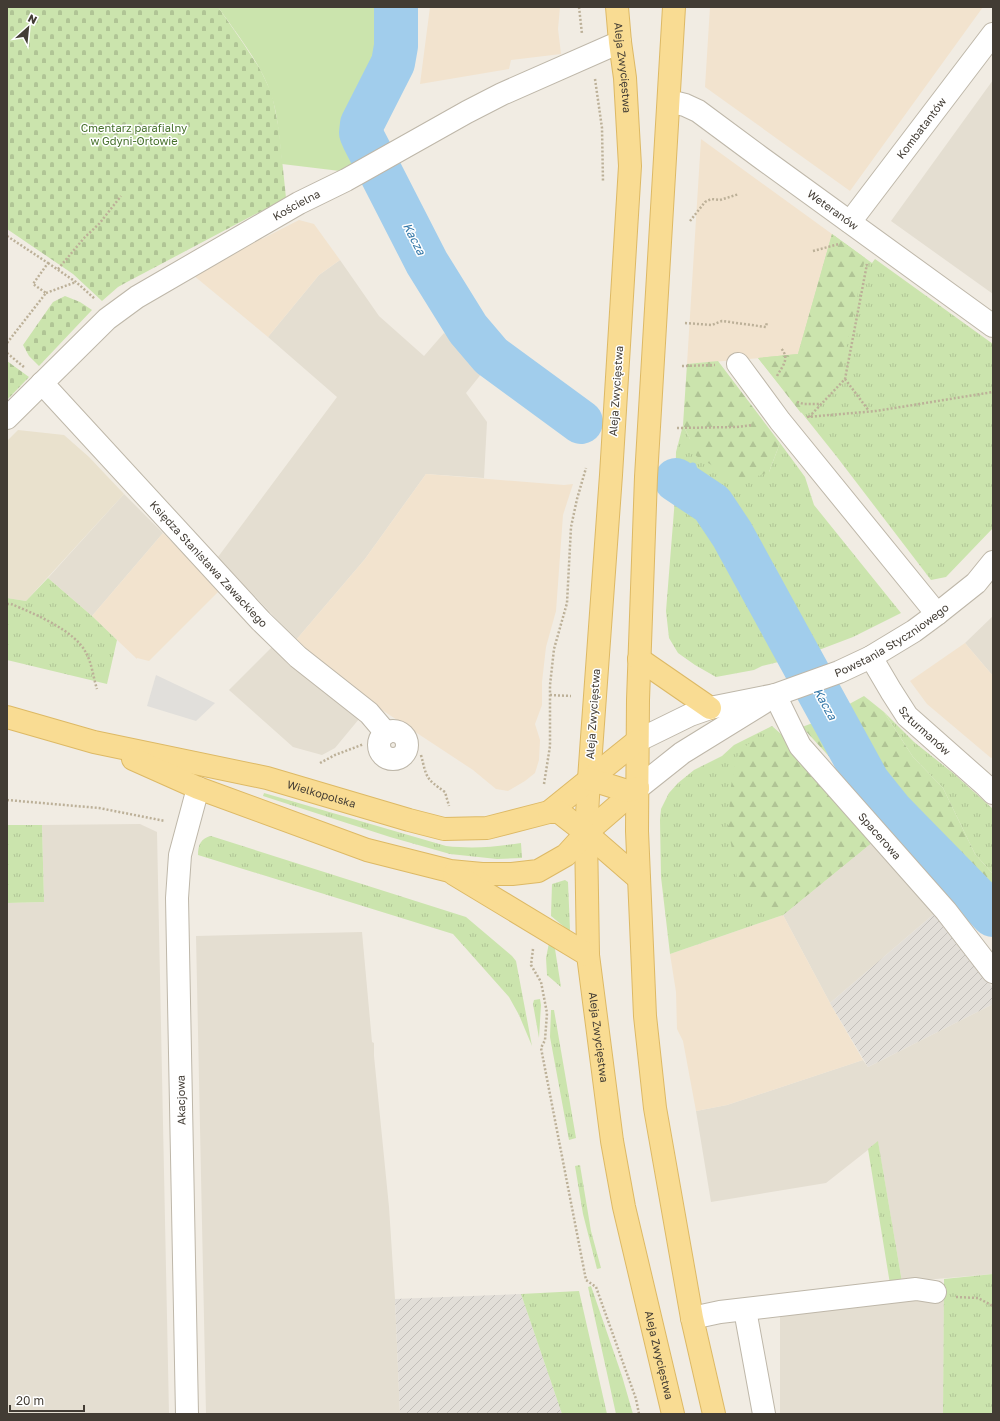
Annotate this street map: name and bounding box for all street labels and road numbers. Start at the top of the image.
street label: Aleja Zwycięstwa [612,22,634,113]
street label: Kombatantów [894,94,949,161]
street label: Kościelna [270,187,322,223]
street label: Weteranów [805,187,861,232]
street label: Aleja Zwycięstwa [606,345,625,437]
street label: Księdza Stanisława Zawackiego [148,498,271,630]
street label: Powstania Styczniowego [833,600,951,679]
street label: Aleja Zwycięstwa [583,668,602,760]
street label: Szturmanów [896,704,954,758]
street label: Wielkopolska [286,777,358,810]
street label: Spacerowa [856,810,904,862]
street label: Aleja Zwycięstwa [587,991,611,1083]
street label: Akacjowa [174,1075,187,1125]
street label: Aleja Zwycięstwa [643,1309,676,1401]

